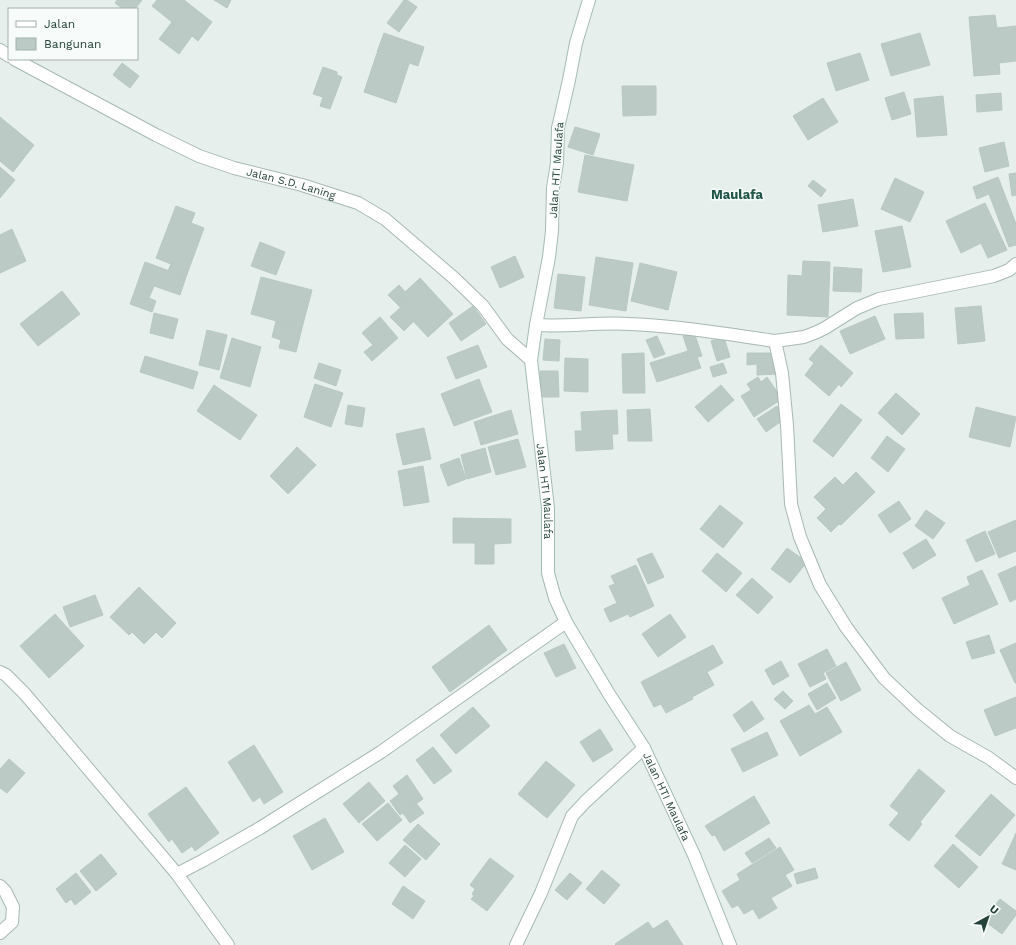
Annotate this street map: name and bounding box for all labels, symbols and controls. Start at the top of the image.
legend [8,8,138,60]
text: Jalan [44,17,75,31]
text: Bangunan [44,37,102,51]
street label: Jalan HTI Maulafa [547,122,566,218]
street label: Jalan S.D. Laning [245,165,337,202]
district label: Maulafa [711,187,763,202]
street label: Jalan HTI Maulafa [534,443,554,539]
street label: Jalan HTI Maulafa [640,750,692,843]
north arrow [968,897,1008,937]
text: U [987,902,1001,917]

